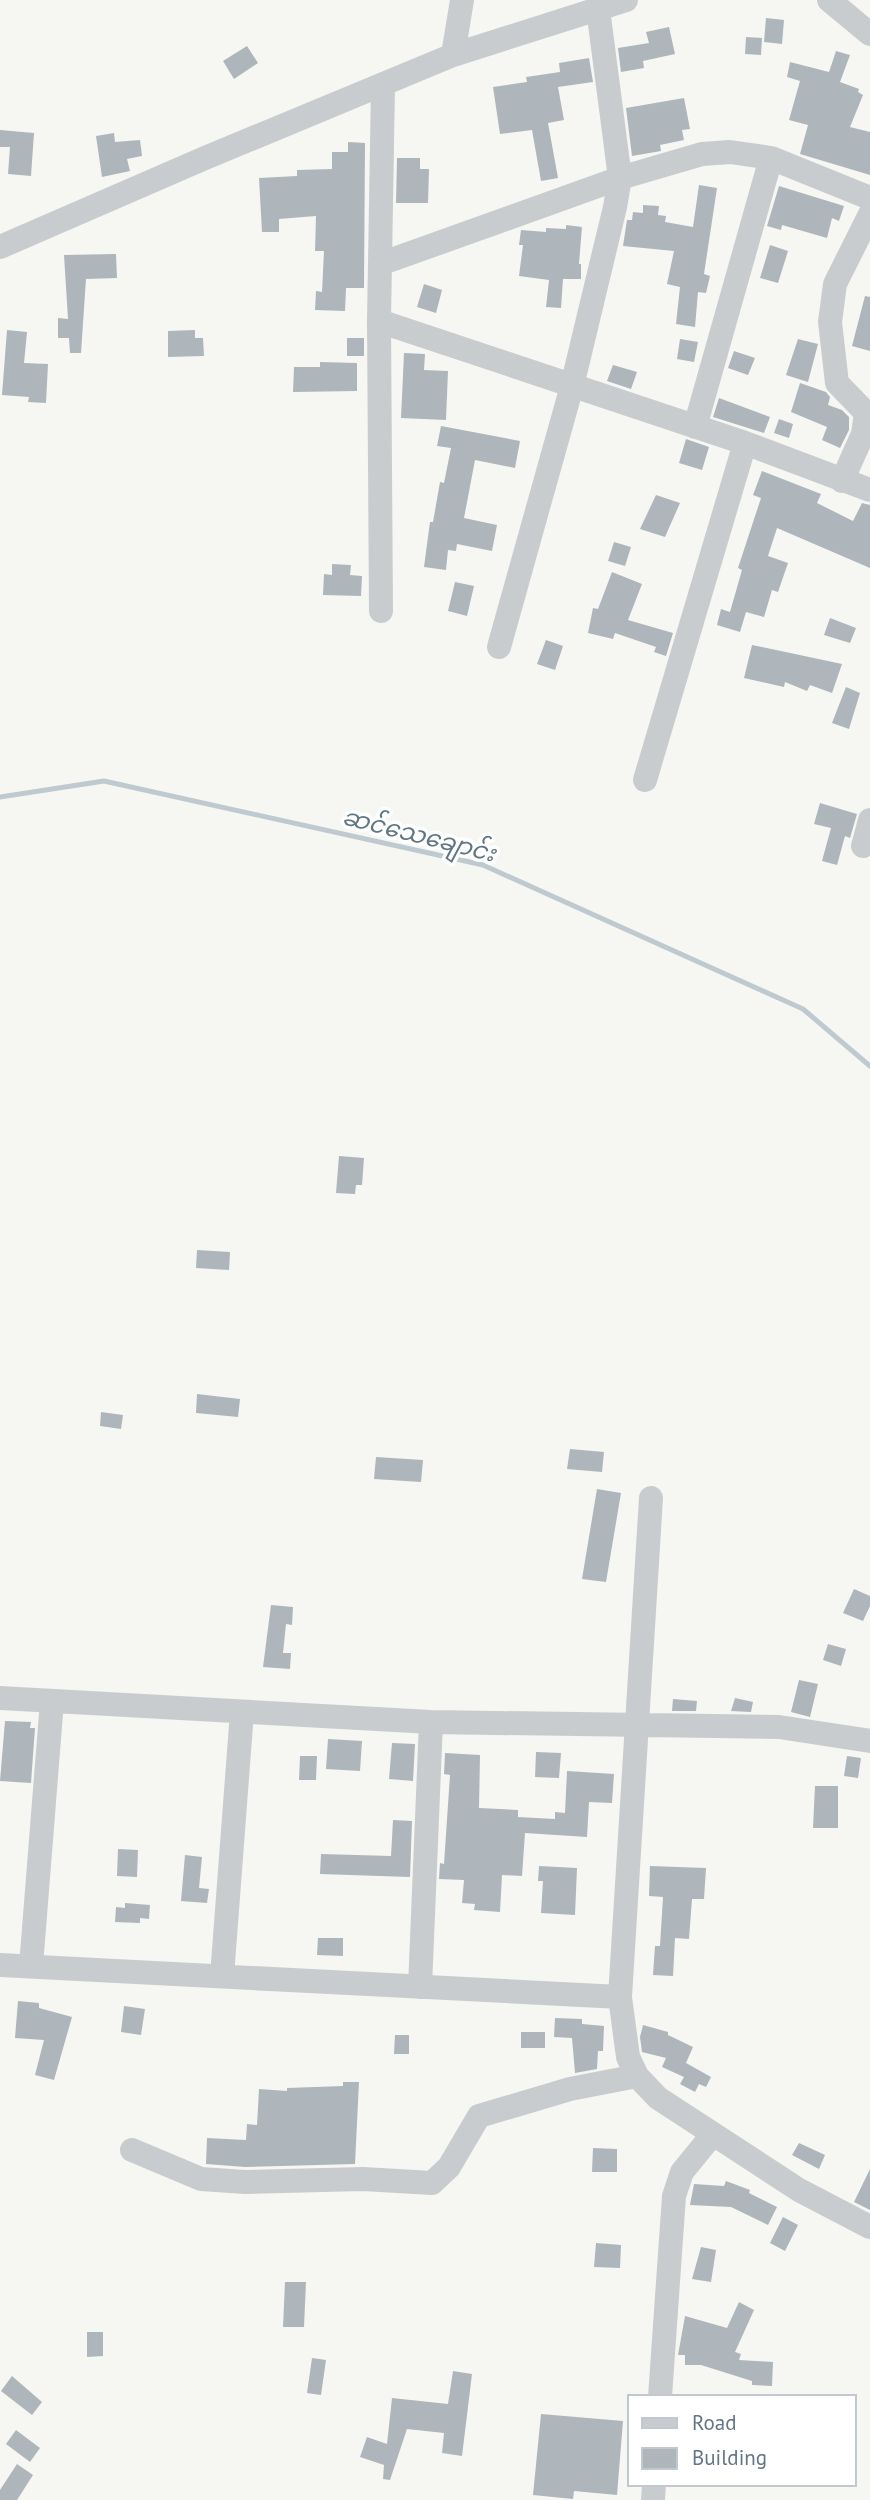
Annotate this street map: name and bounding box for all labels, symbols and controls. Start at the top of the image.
water label: ဆင်သေချောင်း [338,800,501,874]
legend [628,2395,856,2486]
text: Road [692,2409,736,2436]
text: Building [692,2444,767,2471]

